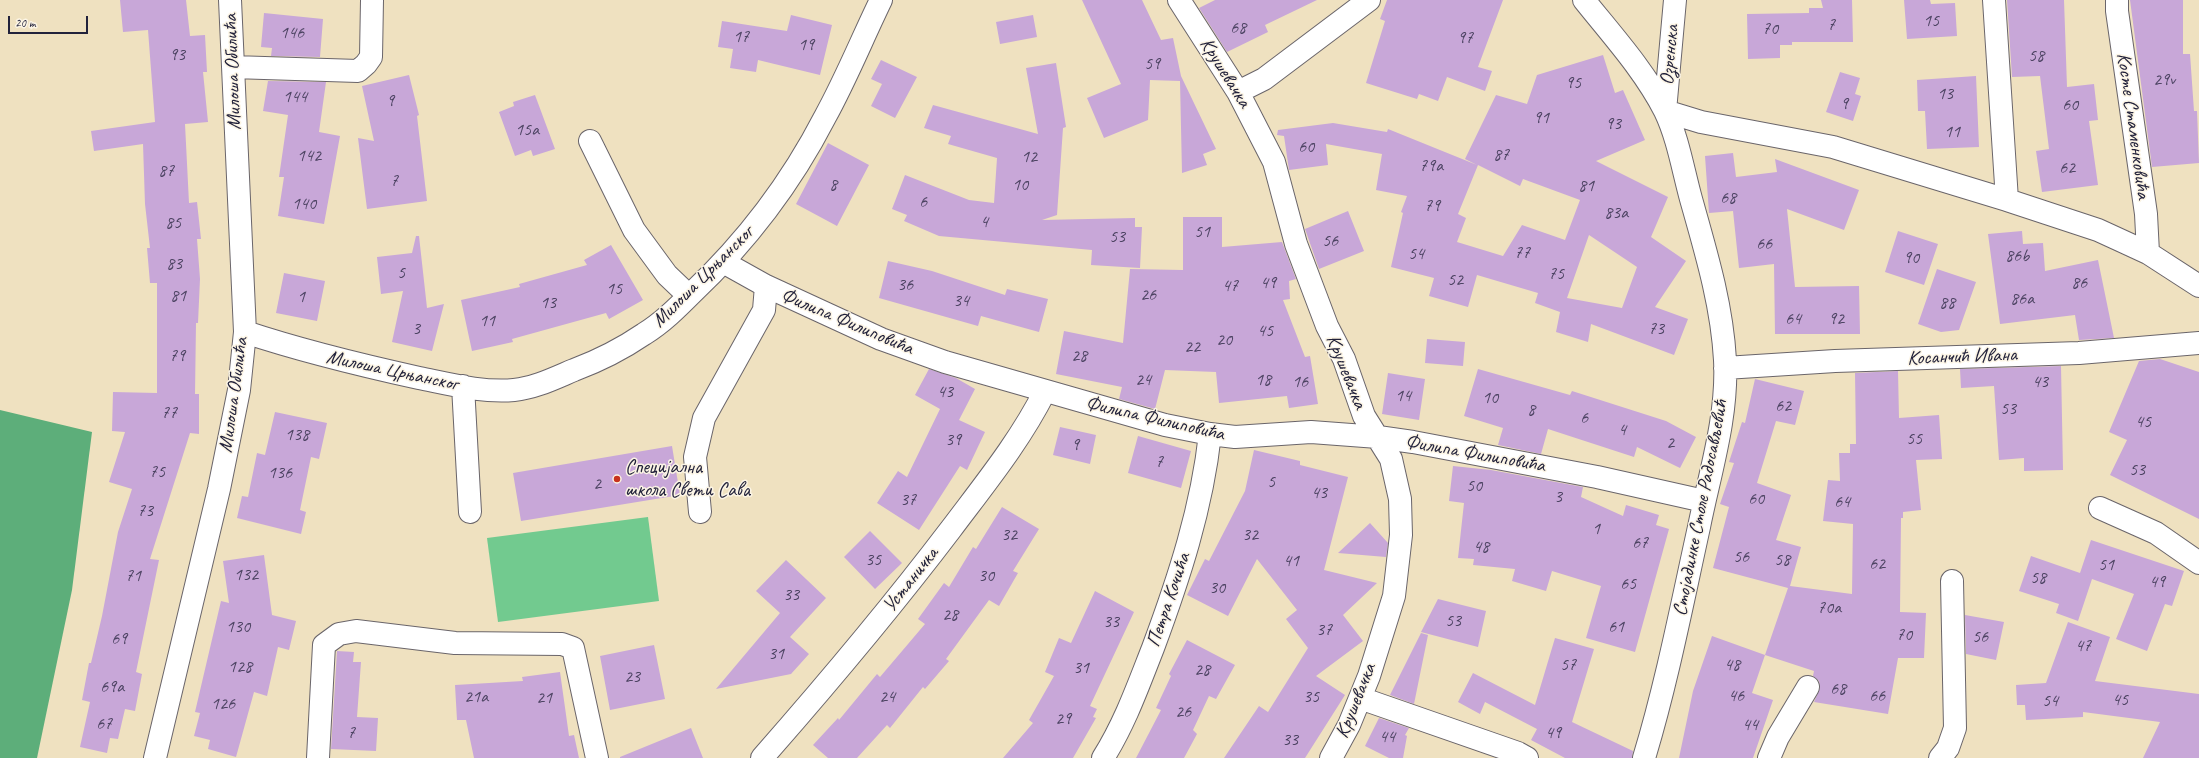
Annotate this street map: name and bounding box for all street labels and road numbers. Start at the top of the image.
street label: Милоша Обилића [219,14,247,130]
street label: Озренска [1655,24,1685,86]
street label: Крушевачка [1194,34,1256,112]
street label: Косте Стаменковића [2111,51,2155,201]
street label: Милоша Црњанског [647,221,759,333]
street label: Филипа Филиповића [777,283,917,361]
street label: Крушевачка [1320,331,1372,413]
street label: Милоша Обилића [214,336,254,454]
street label: Косанчић Ивана [1907,343,2017,371]
street label: Милоша Црњанског [324,345,460,397]
street label: Филипа Филиповића [1083,391,1227,447]
street label: Стојадинке Столе Радосављевић [1668,398,1734,618]
street label: Филипа Филиповића [1403,430,1547,478]
street label: Устаничка [878,543,944,617]
street label: Петра Кочића [1142,550,1196,650]
street label: Крушевачка [1330,660,1382,742]

